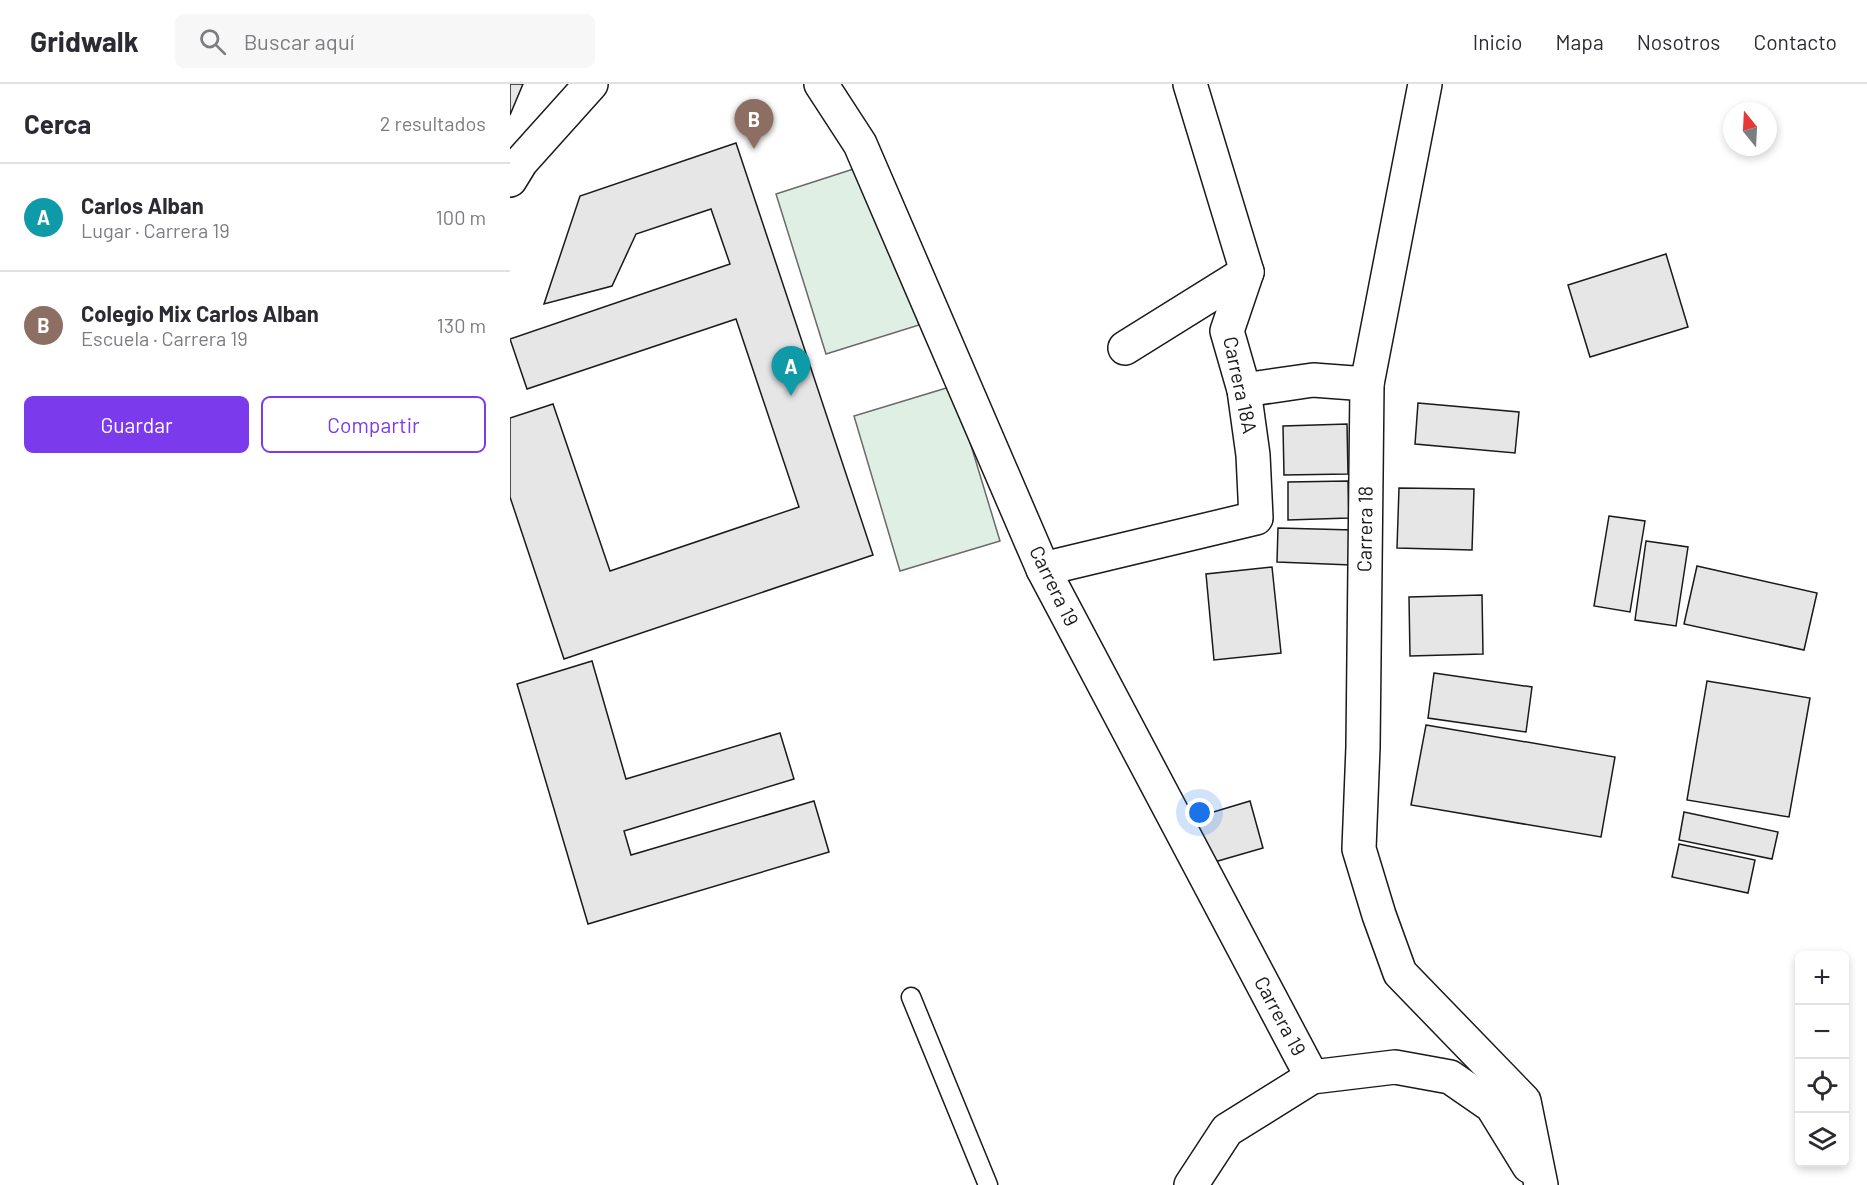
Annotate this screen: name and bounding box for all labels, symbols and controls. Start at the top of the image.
search box [175,14,595,68]
text: Gridwalk [30,24,139,58]
icon: search [196,25,229,58]
text: Buscar aquí [244,28,354,54]
text: Inicio [1473,29,1523,54]
text: Mapa [1556,29,1604,54]
text: Nosotros [1637,29,1720,54]
text: Contacto [1753,29,1837,54]
pin: B [734,100,774,149]
north arrow [1723,102,1777,156]
text: Cerca [24,108,91,139]
text: 2 resultados [380,111,486,135]
text: Carlos Alban [81,192,204,218]
text: A [37,205,50,229]
text: 100 m [436,205,486,229]
text: Lugar · Carrera 19 [81,218,230,242]
text: Colegio Mix Carlos Alban [81,300,319,326]
text: B [37,313,50,337]
text: 130 m [437,313,486,337]
text: Escuela · Carrera 19 [81,326,248,350]
street label: Carrera 18A [1219,334,1263,435]
pin: A [772,346,810,396]
button: Guardar [24,396,249,453]
button: Compartir [261,396,486,453]
street label: Carrera 18 [1351,486,1377,572]
street label: Carrera 19 [1025,542,1085,630]
your location [1185,798,1214,827]
map controls [1795,951,1849,1167]
button: + [1795,951,1849,1005]
street label: Carrera 19 [1250,972,1312,1059]
button: − [1795,1005,1849,1059]
button: locate [1795,1059,1849,1113]
button: layers [1795,1113,1849,1167]

